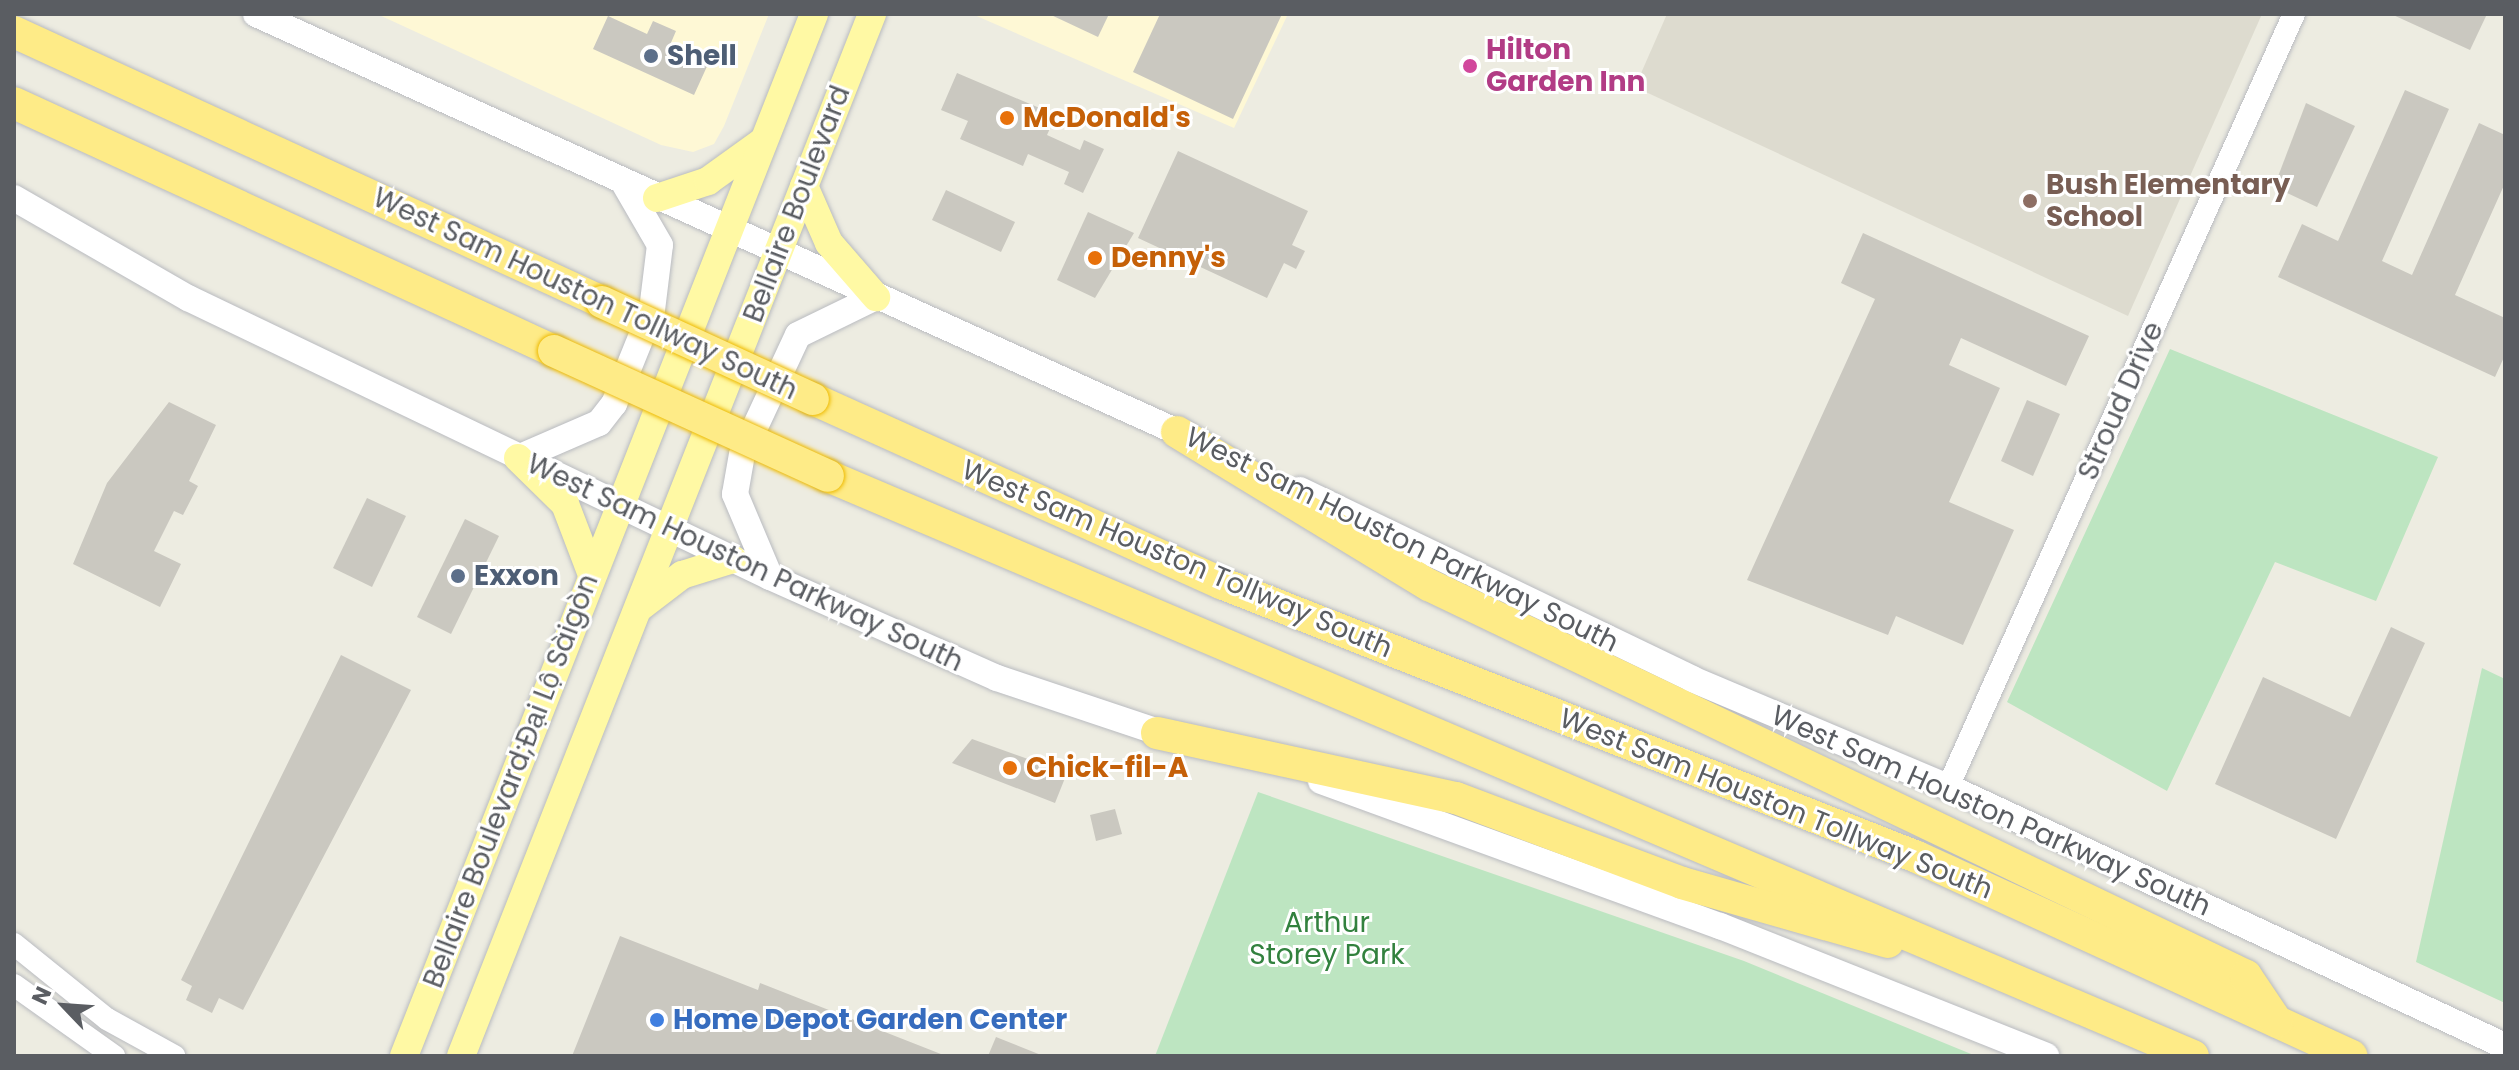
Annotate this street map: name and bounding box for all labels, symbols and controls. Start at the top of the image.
place label: Hilton Garden Inn [1486,33,1645,99]
place label: Shell [667,39,737,73]
marker: Shell [642,47,660,65]
marker: Hilton Garden Inn [1461,57,1479,75]
street label: Bellaire Boulevard [736,81,858,327]
place label: McDonald's [1023,101,1191,135]
marker: McDonald's [998,109,1016,127]
place label: Bush Elementary School [2046,168,2290,234]
street label: West Sam Houston Tollway South [367,181,803,407]
marker: Bush Elementary School [2021,192,2039,210]
place label: Denny's [1111,241,1226,275]
marker: Denny's [1086,249,1104,267]
street label: Stroud Drive [2071,317,2171,485]
street label: West Sam Houston Parkway South [1180,420,1624,660]
street label: West Sam Houston Parkway South [522,447,968,679]
street label: West Sam Houston Tollway South [957,453,1397,665]
place label: Exxon [474,559,559,593]
marker: Exxon [449,567,467,585]
street label: Bellaire Boulevard;Đại Lộ Sàigòn [416,569,606,993]
street label: West Sam Houston Parkway South [1766,699,2216,923]
street label: West Sam Houston Tollway South [1554,701,1998,907]
place label: Chick-fil-A [1026,751,1188,785]
marker: Chick-fil-A [1001,759,1019,777]
park label: Arthur Storey Park [1249,906,1405,972]
north arrow [24,966,104,1046]
text: N [24,982,59,1010]
place label: Home Depot Garden Center [673,1003,1067,1037]
marker: Home Depot Garden Center [648,1011,666,1029]

